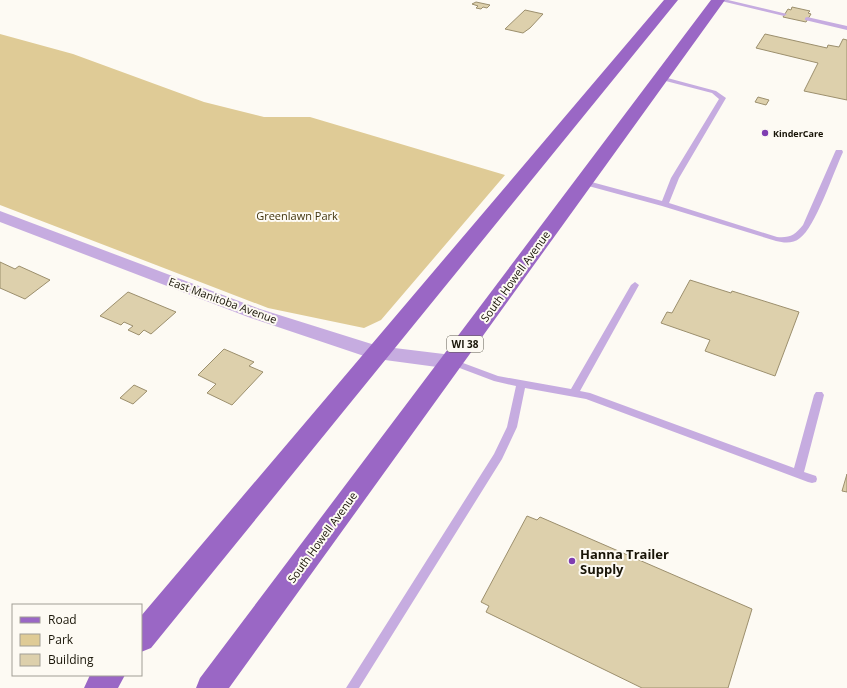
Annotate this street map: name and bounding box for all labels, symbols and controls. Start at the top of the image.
place label: KinderCare [773,127,823,140]
marker: KinderCare [760,128,770,138]
park label: Greenlawn Park [256,208,338,223]
street label: South Howell Avenue [477,227,553,325]
street label: East Manitoba Avenue [167,273,279,327]
road number: WI 38 [447,336,483,352]
street label: South Howell Avenue [284,488,360,586]
place label: Hanna Trailer Supply [580,545,669,578]
marker: Hanna Trailer Supply [567,556,577,566]
legend [12,604,142,676]
text: Road [48,611,77,628]
text: Park [48,631,74,648]
text: Building [48,651,94,668]

